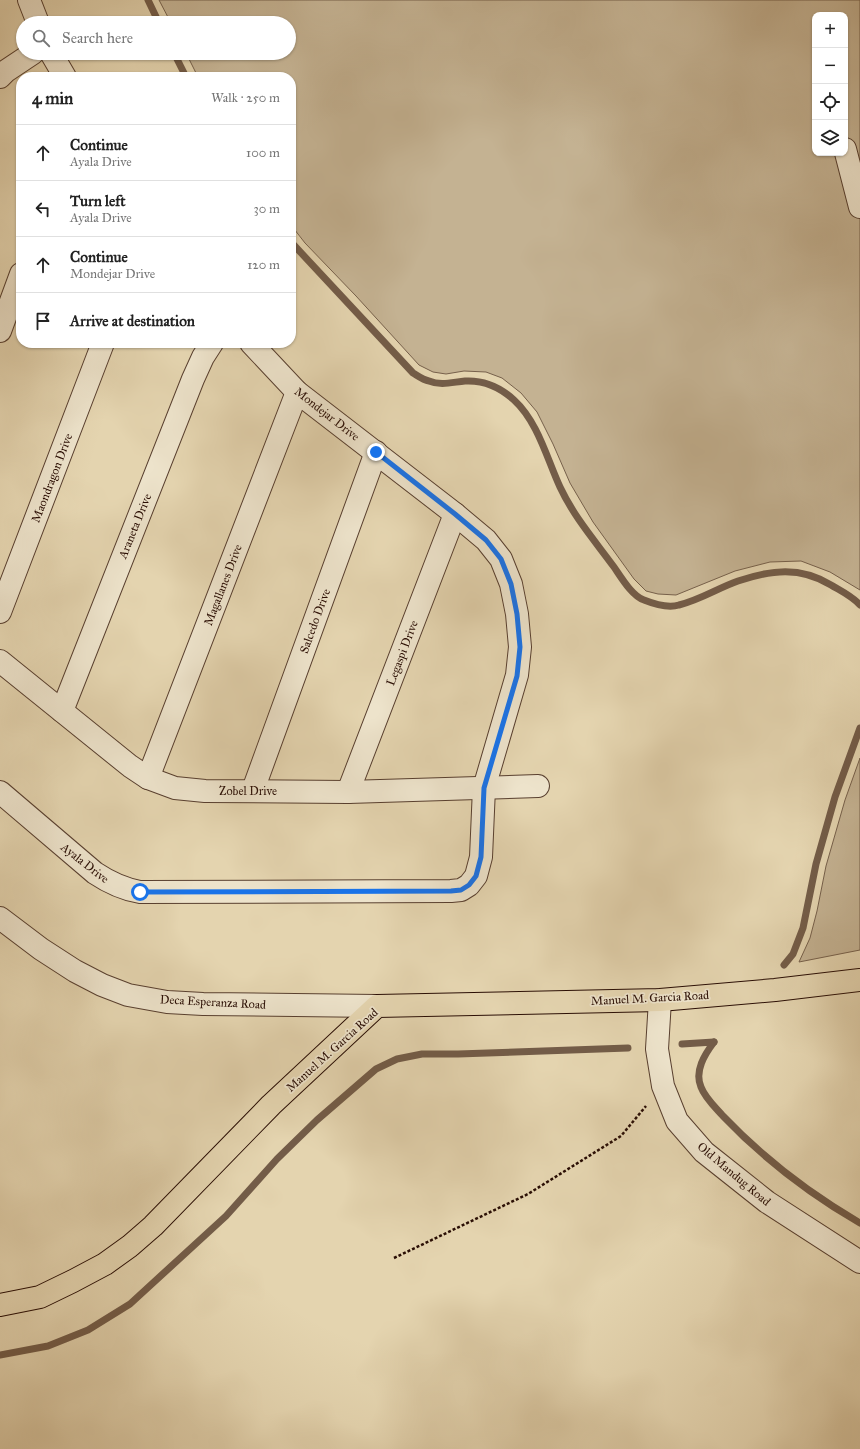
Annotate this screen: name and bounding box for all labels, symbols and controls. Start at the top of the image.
map controls [812,12,848,156]
button: + [812,12,848,48]
search box [16,16,296,60]
icon: search [30,27,52,49]
text: Search here [62,29,133,47]
button: − [812,48,848,84]
button: locate [812,84,848,120]
text: 4 min [32,88,73,109]
text: Walk · 250 m [211,90,280,106]
button: layers [812,120,848,156]
text: Continue [70,136,128,154]
icon: ahead [32,142,54,164]
text: 100 m [246,145,280,161]
text: Ayala Drive [70,154,132,170]
text: Turn left [70,192,126,210]
icon: left [32,198,54,220]
text: 30 m [254,201,280,217]
text: Ayala Drive [70,210,132,226]
text: Continue [70,248,128,266]
icon: ahead [32,254,54,276]
text: 120 m [247,257,280,273]
text: Mondejar Drive [70,266,155,282]
icon: arrive [32,310,54,332]
text: Arrive at destination [70,312,195,330]
street label: Mondejar Drive [292,384,362,444]
street label: Maondragon Drive [29,432,76,525]
route end [367,443,385,461]
street label: Araneta Drive [115,491,154,561]
street label: Magallanes Drive [201,542,246,628]
street label: Salcedo Drive [297,587,333,655]
street label: Legaspi Drive [383,618,422,688]
street label: Zobel Drive [219,784,277,798]
street label: Ayala Drive [57,839,112,886]
route start [131,883,149,901]
street label: Manuel M. Garcia Road [591,988,709,1008]
street label: Deca Esperanza Road [160,992,266,1012]
street label: Manuel M. Garcia Road [283,1005,381,1095]
street label: Old Mandug Road [694,1139,773,1209]

